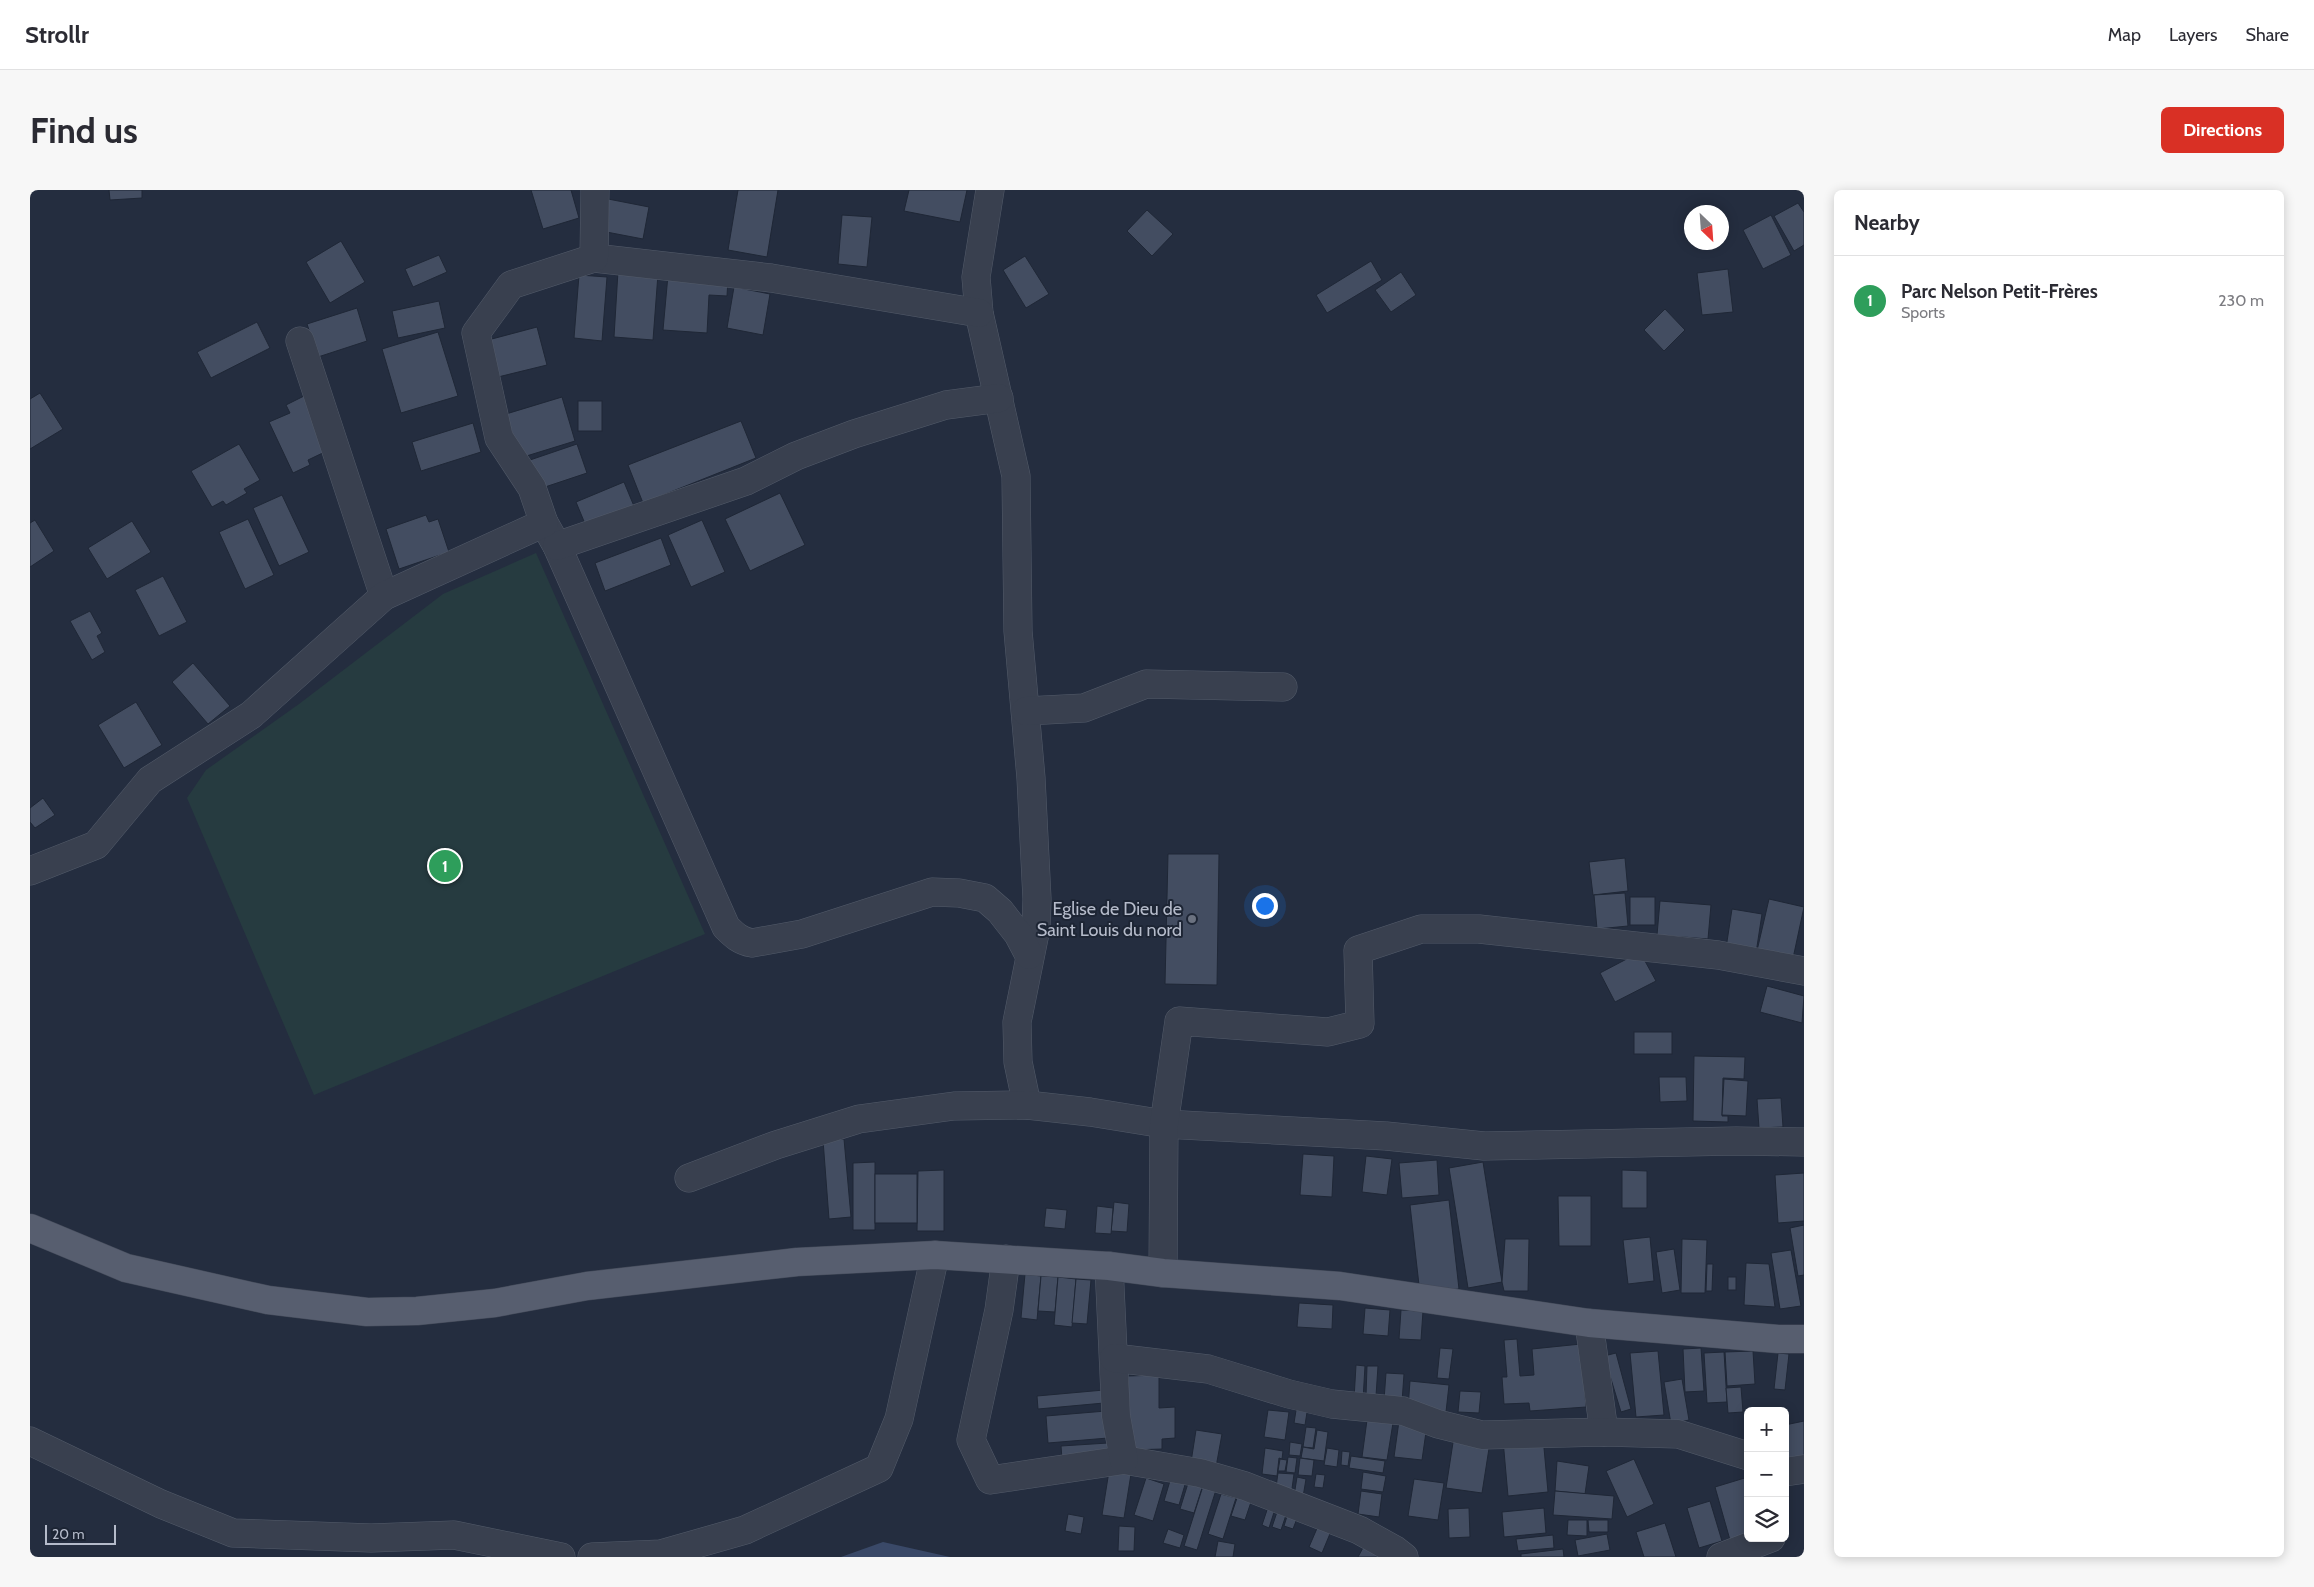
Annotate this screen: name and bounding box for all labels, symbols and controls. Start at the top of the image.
text: Strollr [25,20,89,49]
text: Map [2108,24,2141,46]
text: Layers [2169,24,2218,46]
text: Share [2246,24,2289,46]
button: Directions [2161,107,2284,153]
text: Find us [30,109,138,152]
north arrow [1684,205,1729,250]
text: Nearby [1854,210,1920,235]
text: Parc Nelson Petit-Frères [1901,280,2098,303]
text: 1 [1867,291,1873,310]
text: 230 m [2218,291,2264,310]
text: Sports [1901,303,1945,322]
pin: 1 [429,847,461,885]
your location [1252,893,1278,919]
place label: Eglise de Dieu de Saint Louis du nord [1037,898,1182,941]
marker: Eglise de Dieu de Saint Louis du nord [1186,913,1198,925]
map controls [1744,1407,1789,1542]
button: + [1744,1407,1789,1452]
button: − [1744,1452,1789,1497]
button: layers [1744,1497,1789,1542]
scale bar [45,1522,116,1545]
text: 20 m [52,1525,85,1543]

